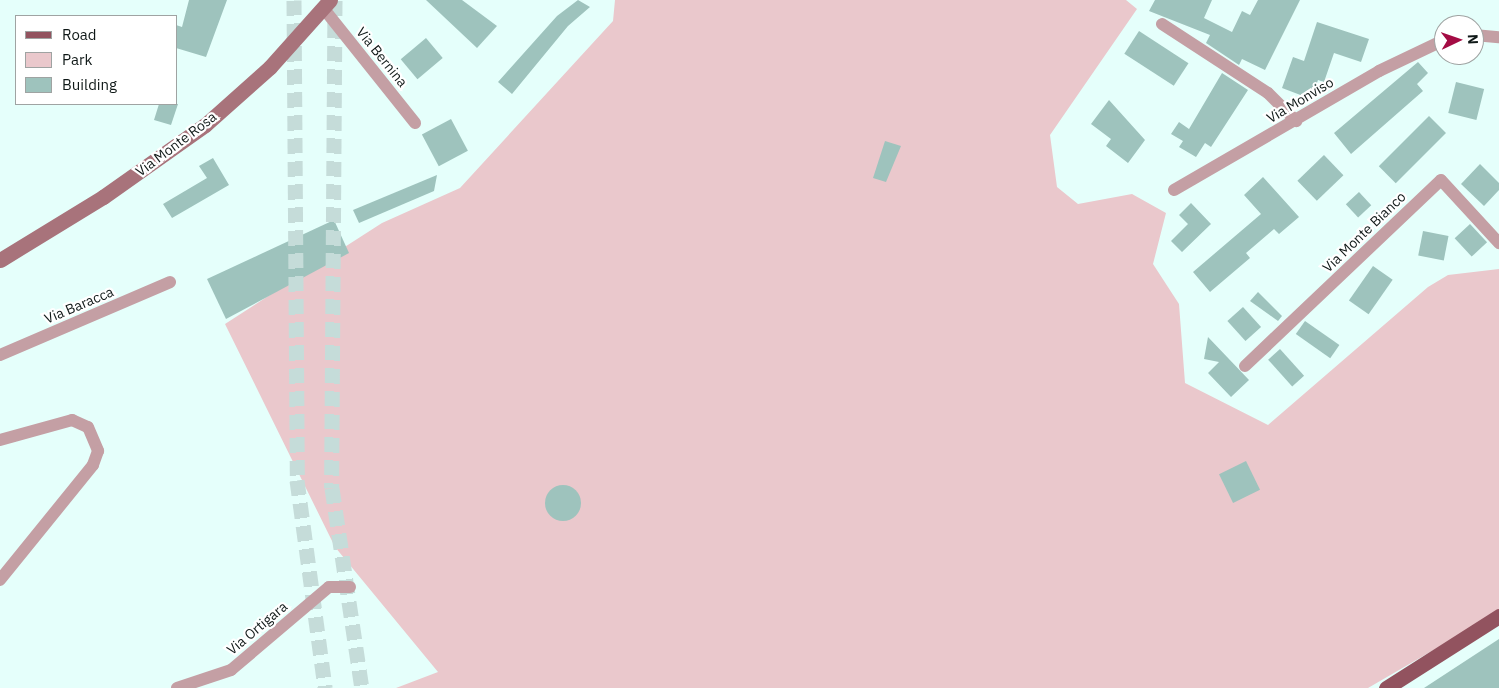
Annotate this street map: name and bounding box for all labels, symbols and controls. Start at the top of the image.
legend [15,15,178,105]
north arrow [1434,15,1484,65]
street label: Via Bernina [353,24,411,90]
text: Road [62,25,97,44]
text: N [1464,34,1482,45]
text: Park [62,50,92,69]
street label: Via Monviso [1264,74,1336,126]
text: Building [62,75,117,94]
street label: Via Monte Rosa [132,108,220,180]
street label: Via Monte Bianco [1319,188,1409,276]
street label: Via Baracca [42,283,116,327]
street label: Via Ortigara [223,598,291,658]

